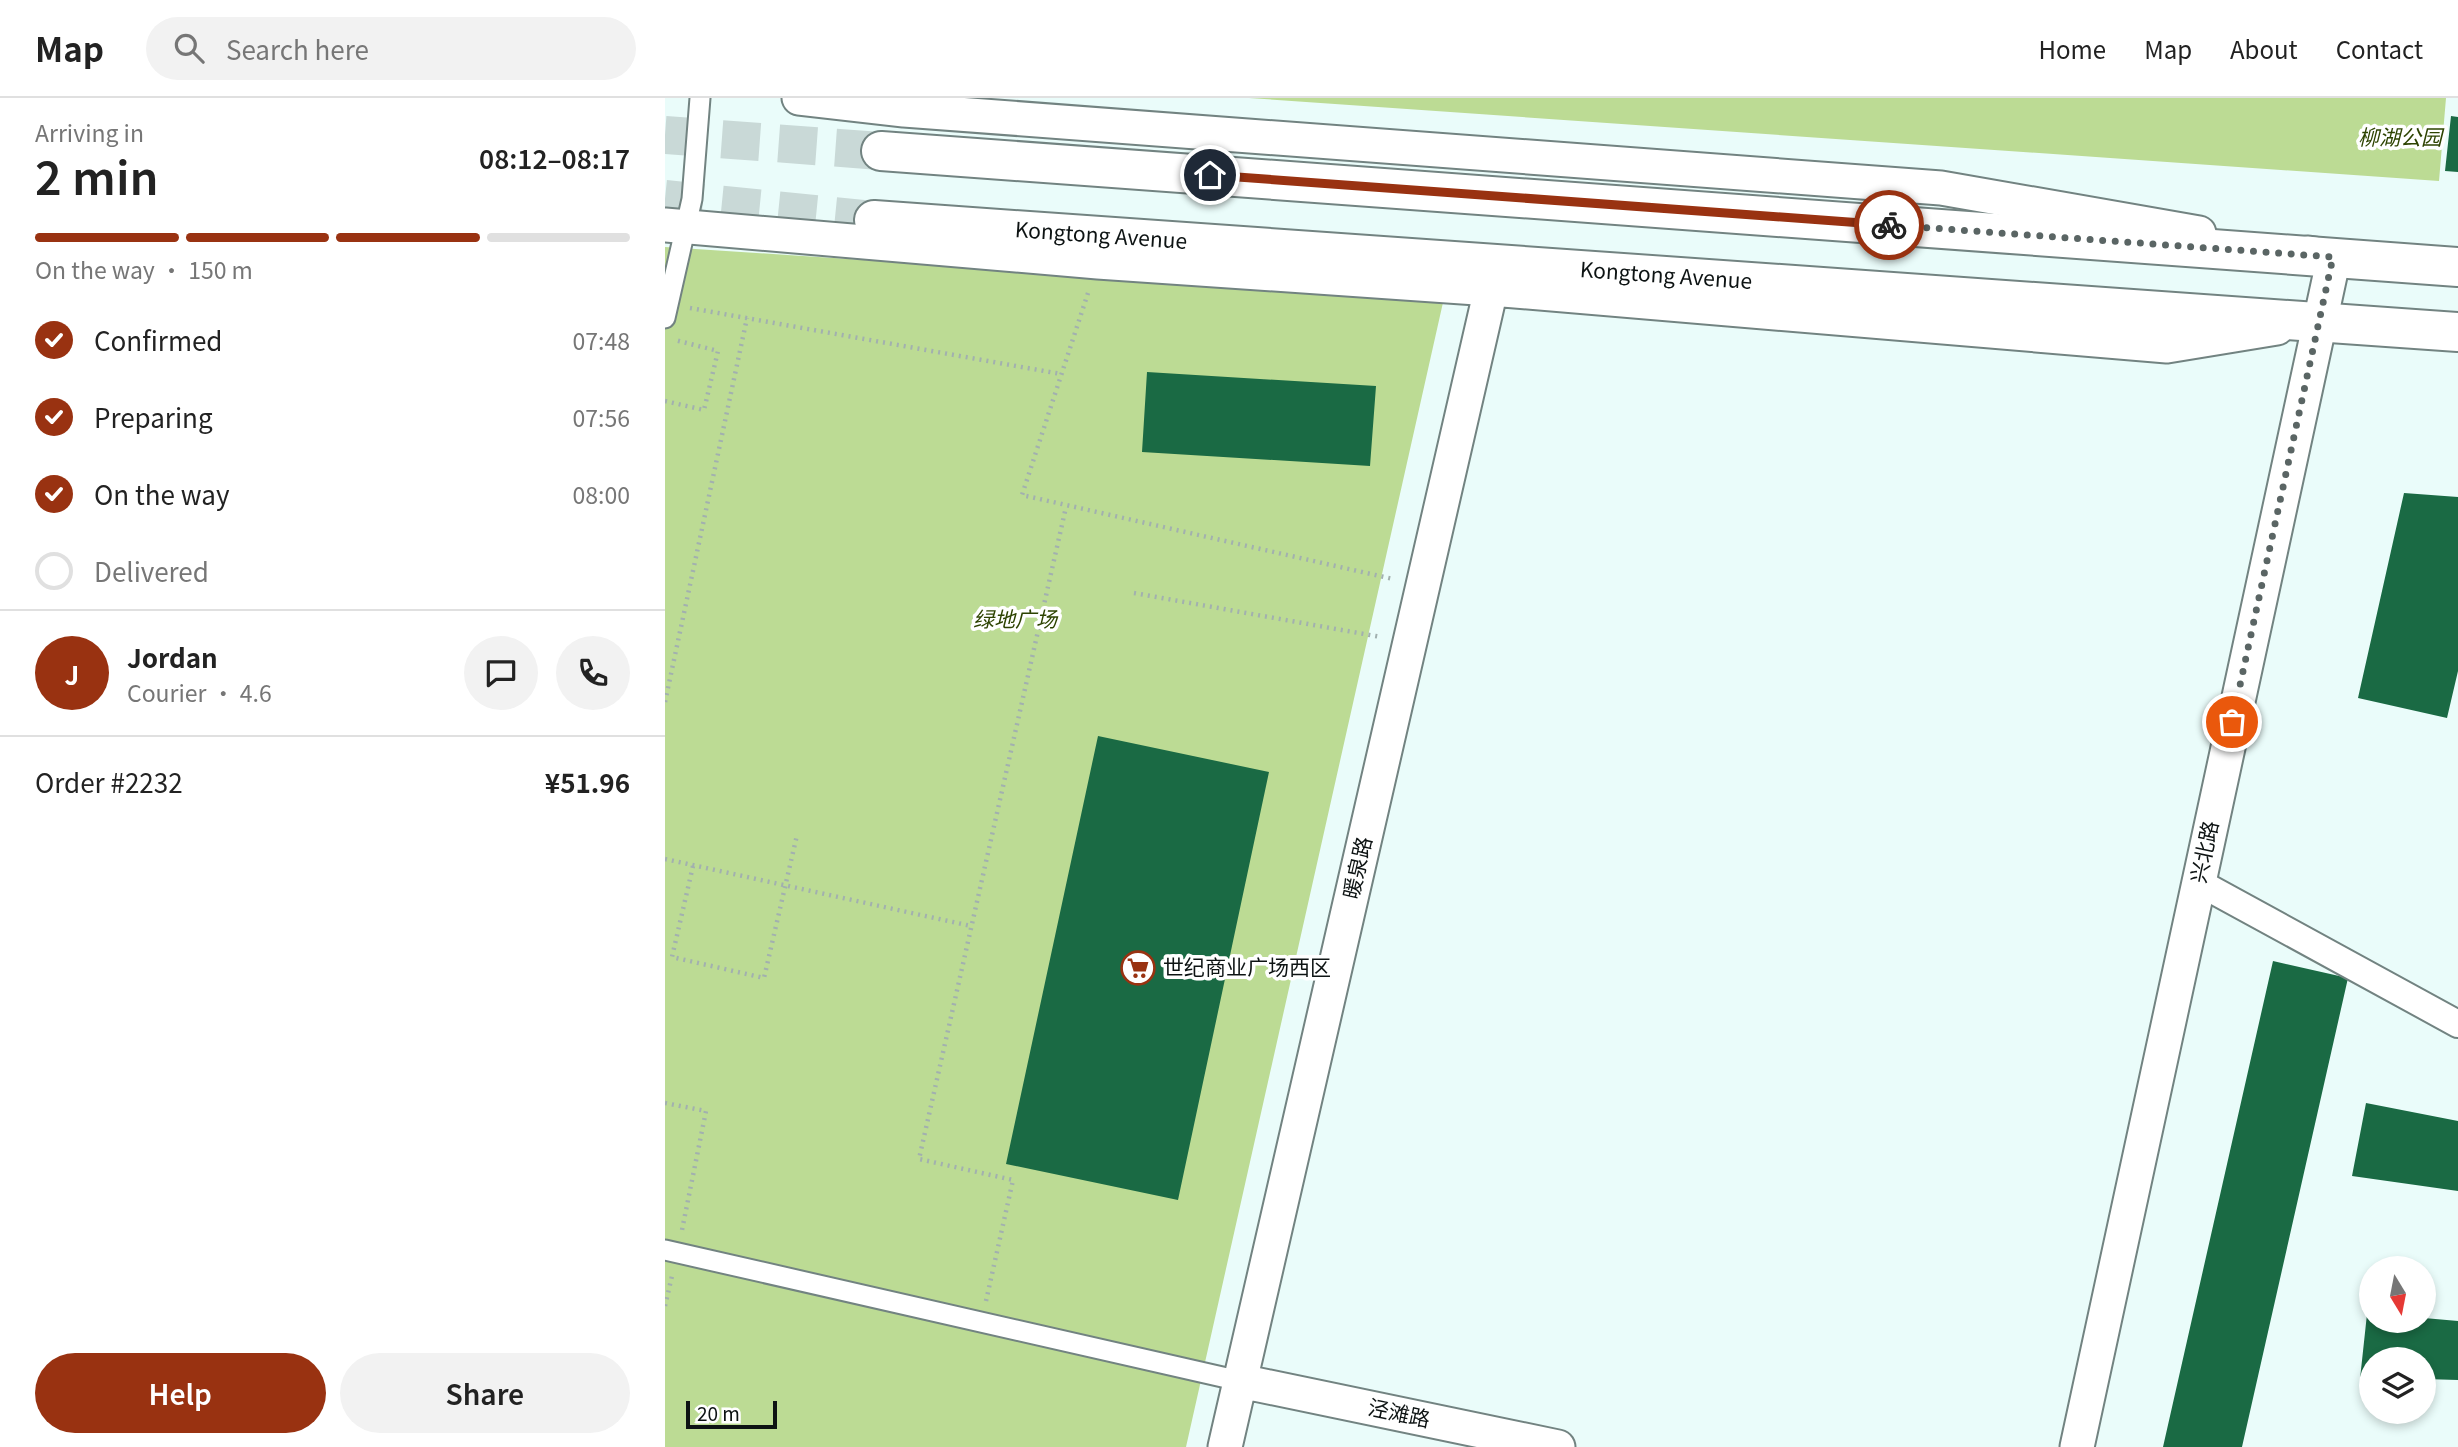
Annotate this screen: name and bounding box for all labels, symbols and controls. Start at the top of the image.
search box [146,17,636,80]
text: Map [35,24,104,72]
icon: search [170,29,208,67]
text: Search here [226,30,369,67]
text: Home [2039,31,2106,66]
text: Map [2144,31,2192,66]
text: About [2230,31,2298,66]
text: Contact [2336,31,2423,66]
text: Arriving in [35,115,144,149]
park label: 柳湖公园 [2358,121,2445,151]
text: 08:12–08:17 [479,139,630,176]
text: 2 min [35,142,159,208]
pin [1180,145,1240,205]
icon: home [1191,156,1229,194]
courier [1854,190,1924,260]
icon: bike [1870,206,1908,244]
street label: Kongtong Avenue [1014,213,1188,255]
text: On the way · 150 m [35,252,253,286]
street label: Kongtong Avenue [1579,253,1753,295]
icon: check [35,321,73,359]
text: Confirmed [94,321,223,358]
text: 07:48 [573,323,630,357]
icon: check [35,398,73,436]
text: Preparing [94,398,213,435]
text: 07:56 [573,400,630,434]
icon: check [35,475,73,513]
text: On the way [94,475,229,512]
text: 08:00 [573,477,630,511]
text: Delivered [94,552,209,589]
park label: 绿地广场 [973,603,1059,633]
button: chat [464,636,538,710]
button: phone [556,636,630,710]
text: Jordan [127,638,218,675]
text: J [65,655,79,692]
text: Courier · 4.6 [127,675,272,709]
pin [2202,692,2262,752]
icon: bag [2213,703,2251,741]
text: Order #2232 [35,763,183,800]
text: ¥51.96 [545,763,630,800]
street label: 兴北路 [2182,818,2224,886]
street label: 暖泉路 [1334,833,1378,902]
supermarket icon: 世纪商业广场西区 [1119,949,1157,987]
place label: 世纪商业广场西区 [1163,951,1331,981]
north arrow [2359,1256,2436,1334]
map controls [2359,1256,2436,1424]
button: layers [2359,1347,2436,1424]
button: Help [35,1353,326,1433]
button: Share [340,1353,630,1433]
street label: 泾滩路 [1365,1391,1433,1433]
scale bar [686,1398,777,1430]
text: 20 m [697,1399,740,1426]

